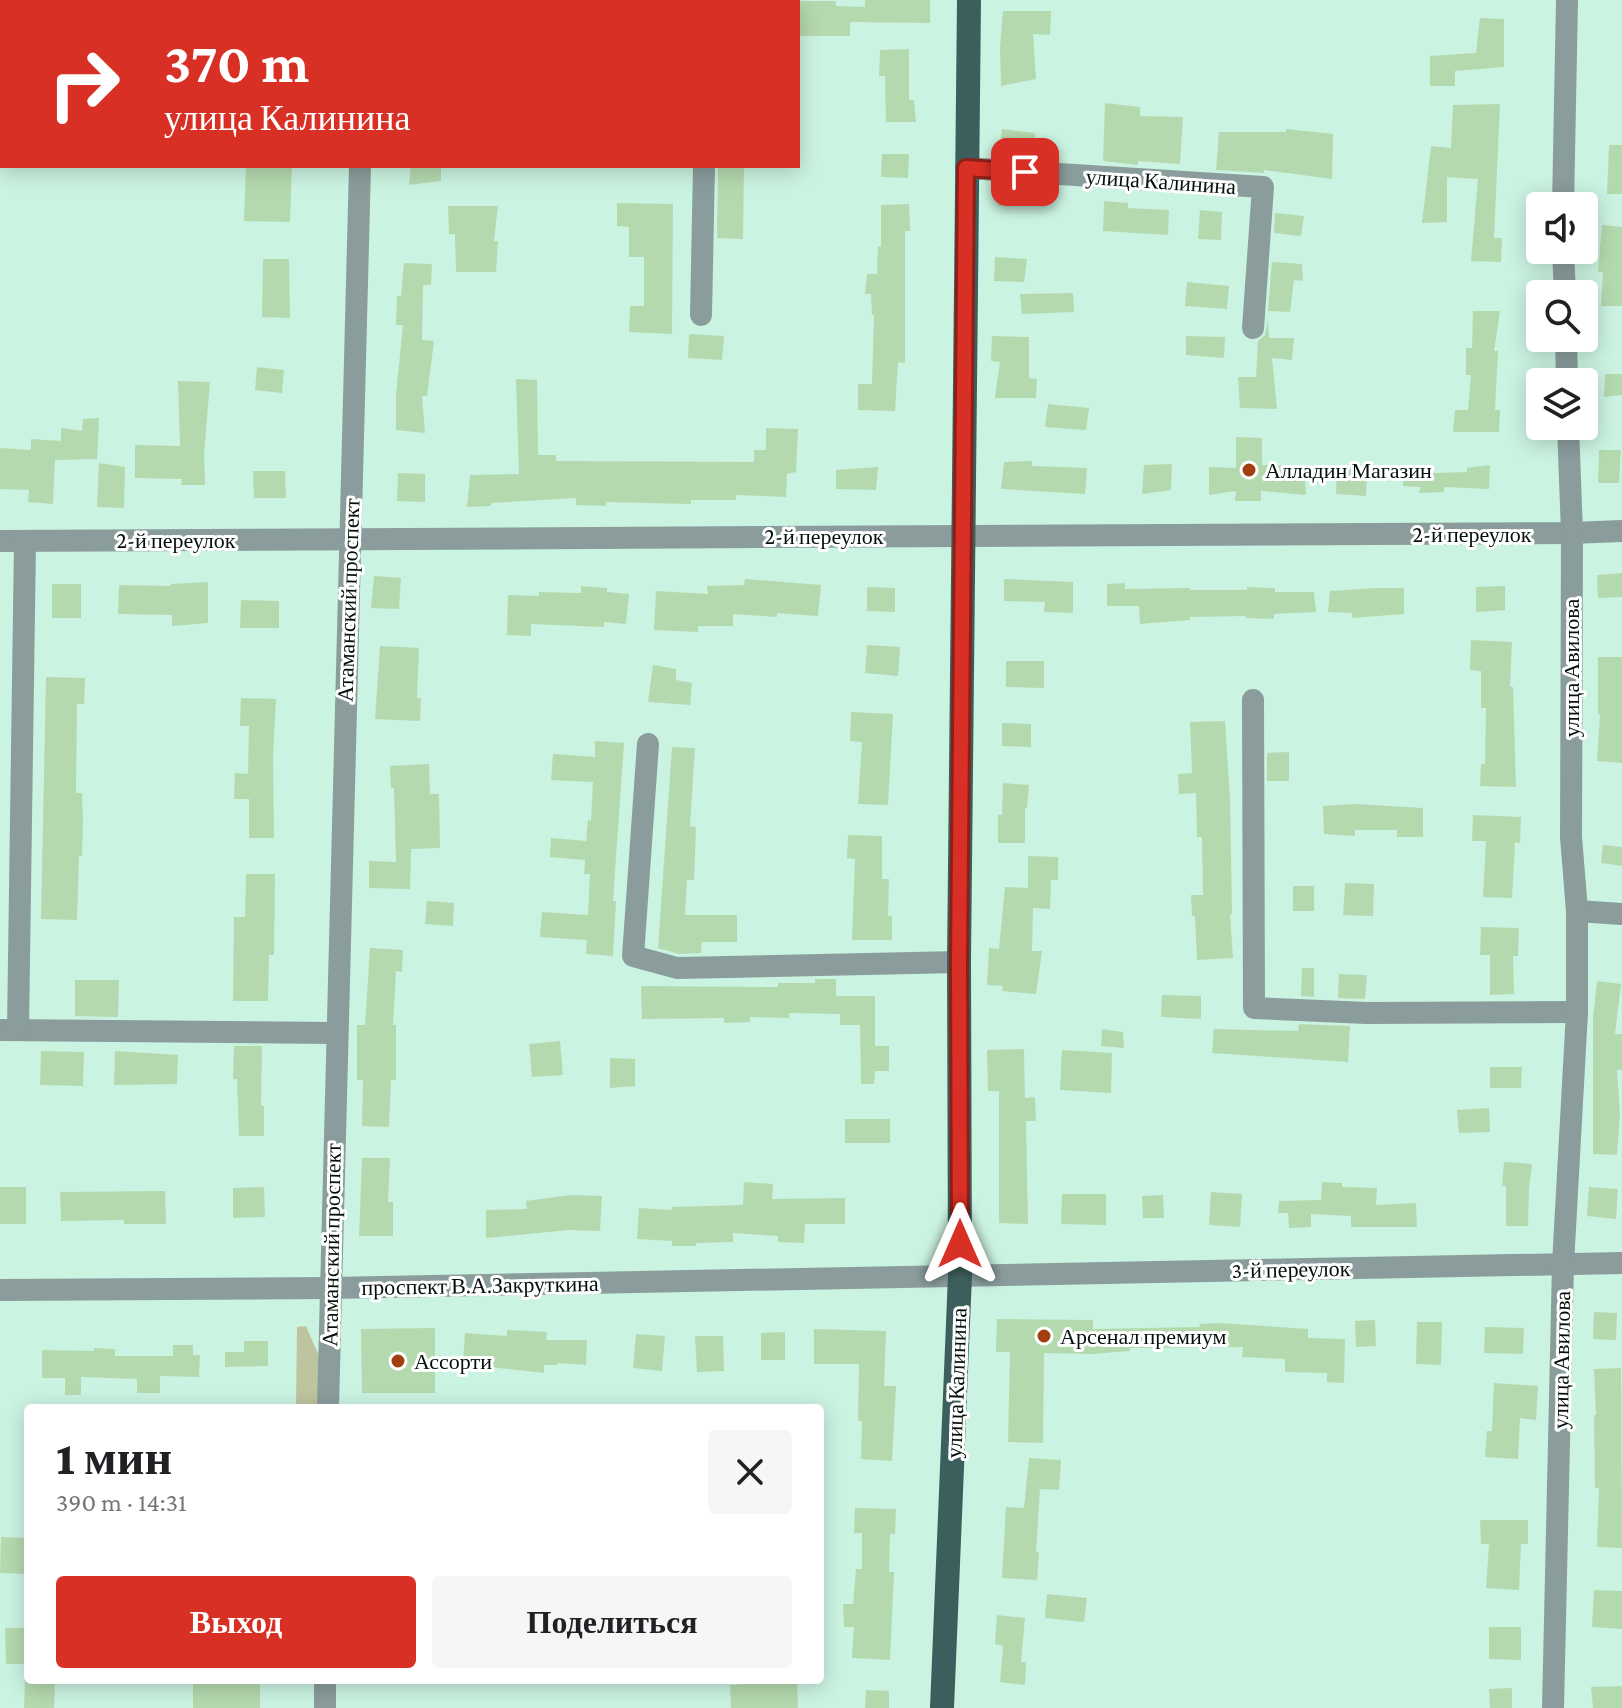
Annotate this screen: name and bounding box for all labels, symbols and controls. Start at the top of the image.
icon: right [32,32,136,136]
text: 370 m [164,32,309,94]
text: улица Калинина [164,98,410,138]
pin [991,138,1059,206]
icon: arrive [1003,150,1047,194]
street label: улица Калинина [1085,164,1237,199]
map controls [1526,192,1598,440]
button: sound [1526,192,1598,264]
button: search [1526,280,1598,352]
button: layers [1526,368,1598,440]
place label: Алладин Магазин [1265,458,1432,483]
marker: Алладин Магазин [1240,461,1258,479]
street label: Атаманский проспект [332,498,365,702]
street label: 2-й переулок [1413,522,1532,547]
street label: 2-й переулок [765,524,884,549]
street label: 2-й переулок [117,528,236,553]
street label: улица Авилова [1559,599,1584,737]
street label: Атаманский проспект [317,1143,346,1347]
position arrow [918,1202,1002,1286]
street label: 3-й переулок [1231,1256,1351,1283]
street label: проспект В.А.Закруткина [361,1271,599,1300]
street label: улица Авилова [1548,1290,1575,1429]
street label: улица Калинина [941,1307,972,1459]
place label: Арсенал премиум [1060,1324,1226,1349]
marker: Арсенал премиум [1035,1327,1053,1345]
place label: Ассорти [414,1349,492,1374]
marker: Ассорти [389,1352,407,1370]
button: close [708,1430,792,1514]
text: 1 мин [56,1431,172,1484]
text: 390 m · 14:31 [56,1488,187,1517]
button: Выход [56,1576,416,1668]
button: Поделиться [432,1576,792,1668]

